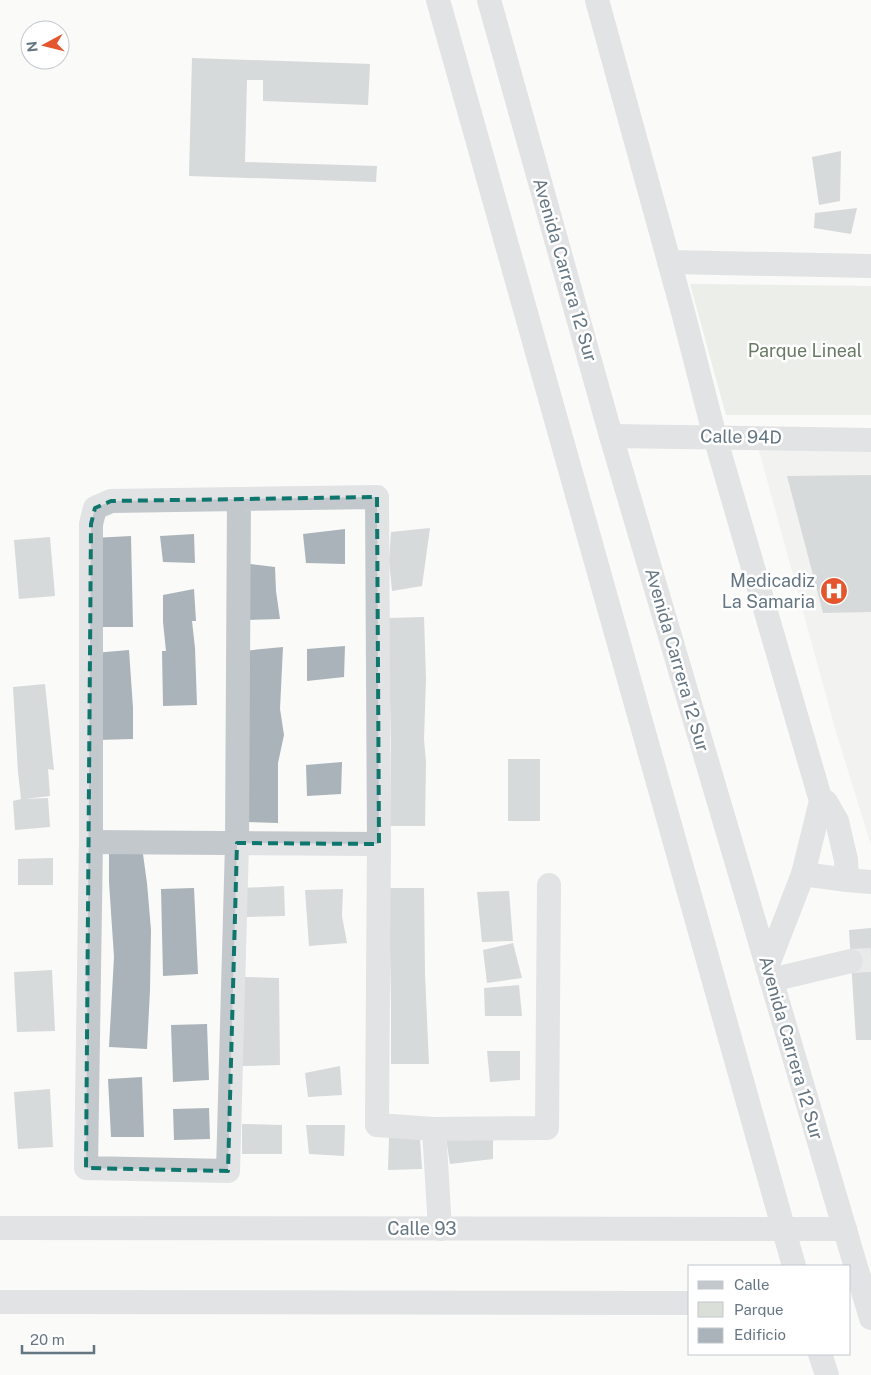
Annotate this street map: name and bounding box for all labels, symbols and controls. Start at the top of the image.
north arrow [20,20,70,70]
text: N [23,40,41,53]
street label: Avenida Carrera 12 Sur [529,176,602,364]
park label: Parque Lineal [748,340,862,361]
street label: Calle 94D [700,425,782,448]
street label: Avenida Carrera 12 Sur [641,566,714,754]
place label: Medicadiz La Samaria [722,570,815,612]
hospital icon: Medicadiz La Samaria [819,576,849,606]
street label: Avenida Carrera 12 Sur [755,954,828,1142]
street label: Calle 93 [387,1218,457,1239]
legend [688,1265,851,1355]
text: Calle [734,1276,770,1293]
text: Parque [734,1301,784,1318]
scale bar [22,1322,95,1354]
text: Edificio [734,1326,786,1343]
text: 20 m [30,1331,65,1348]

